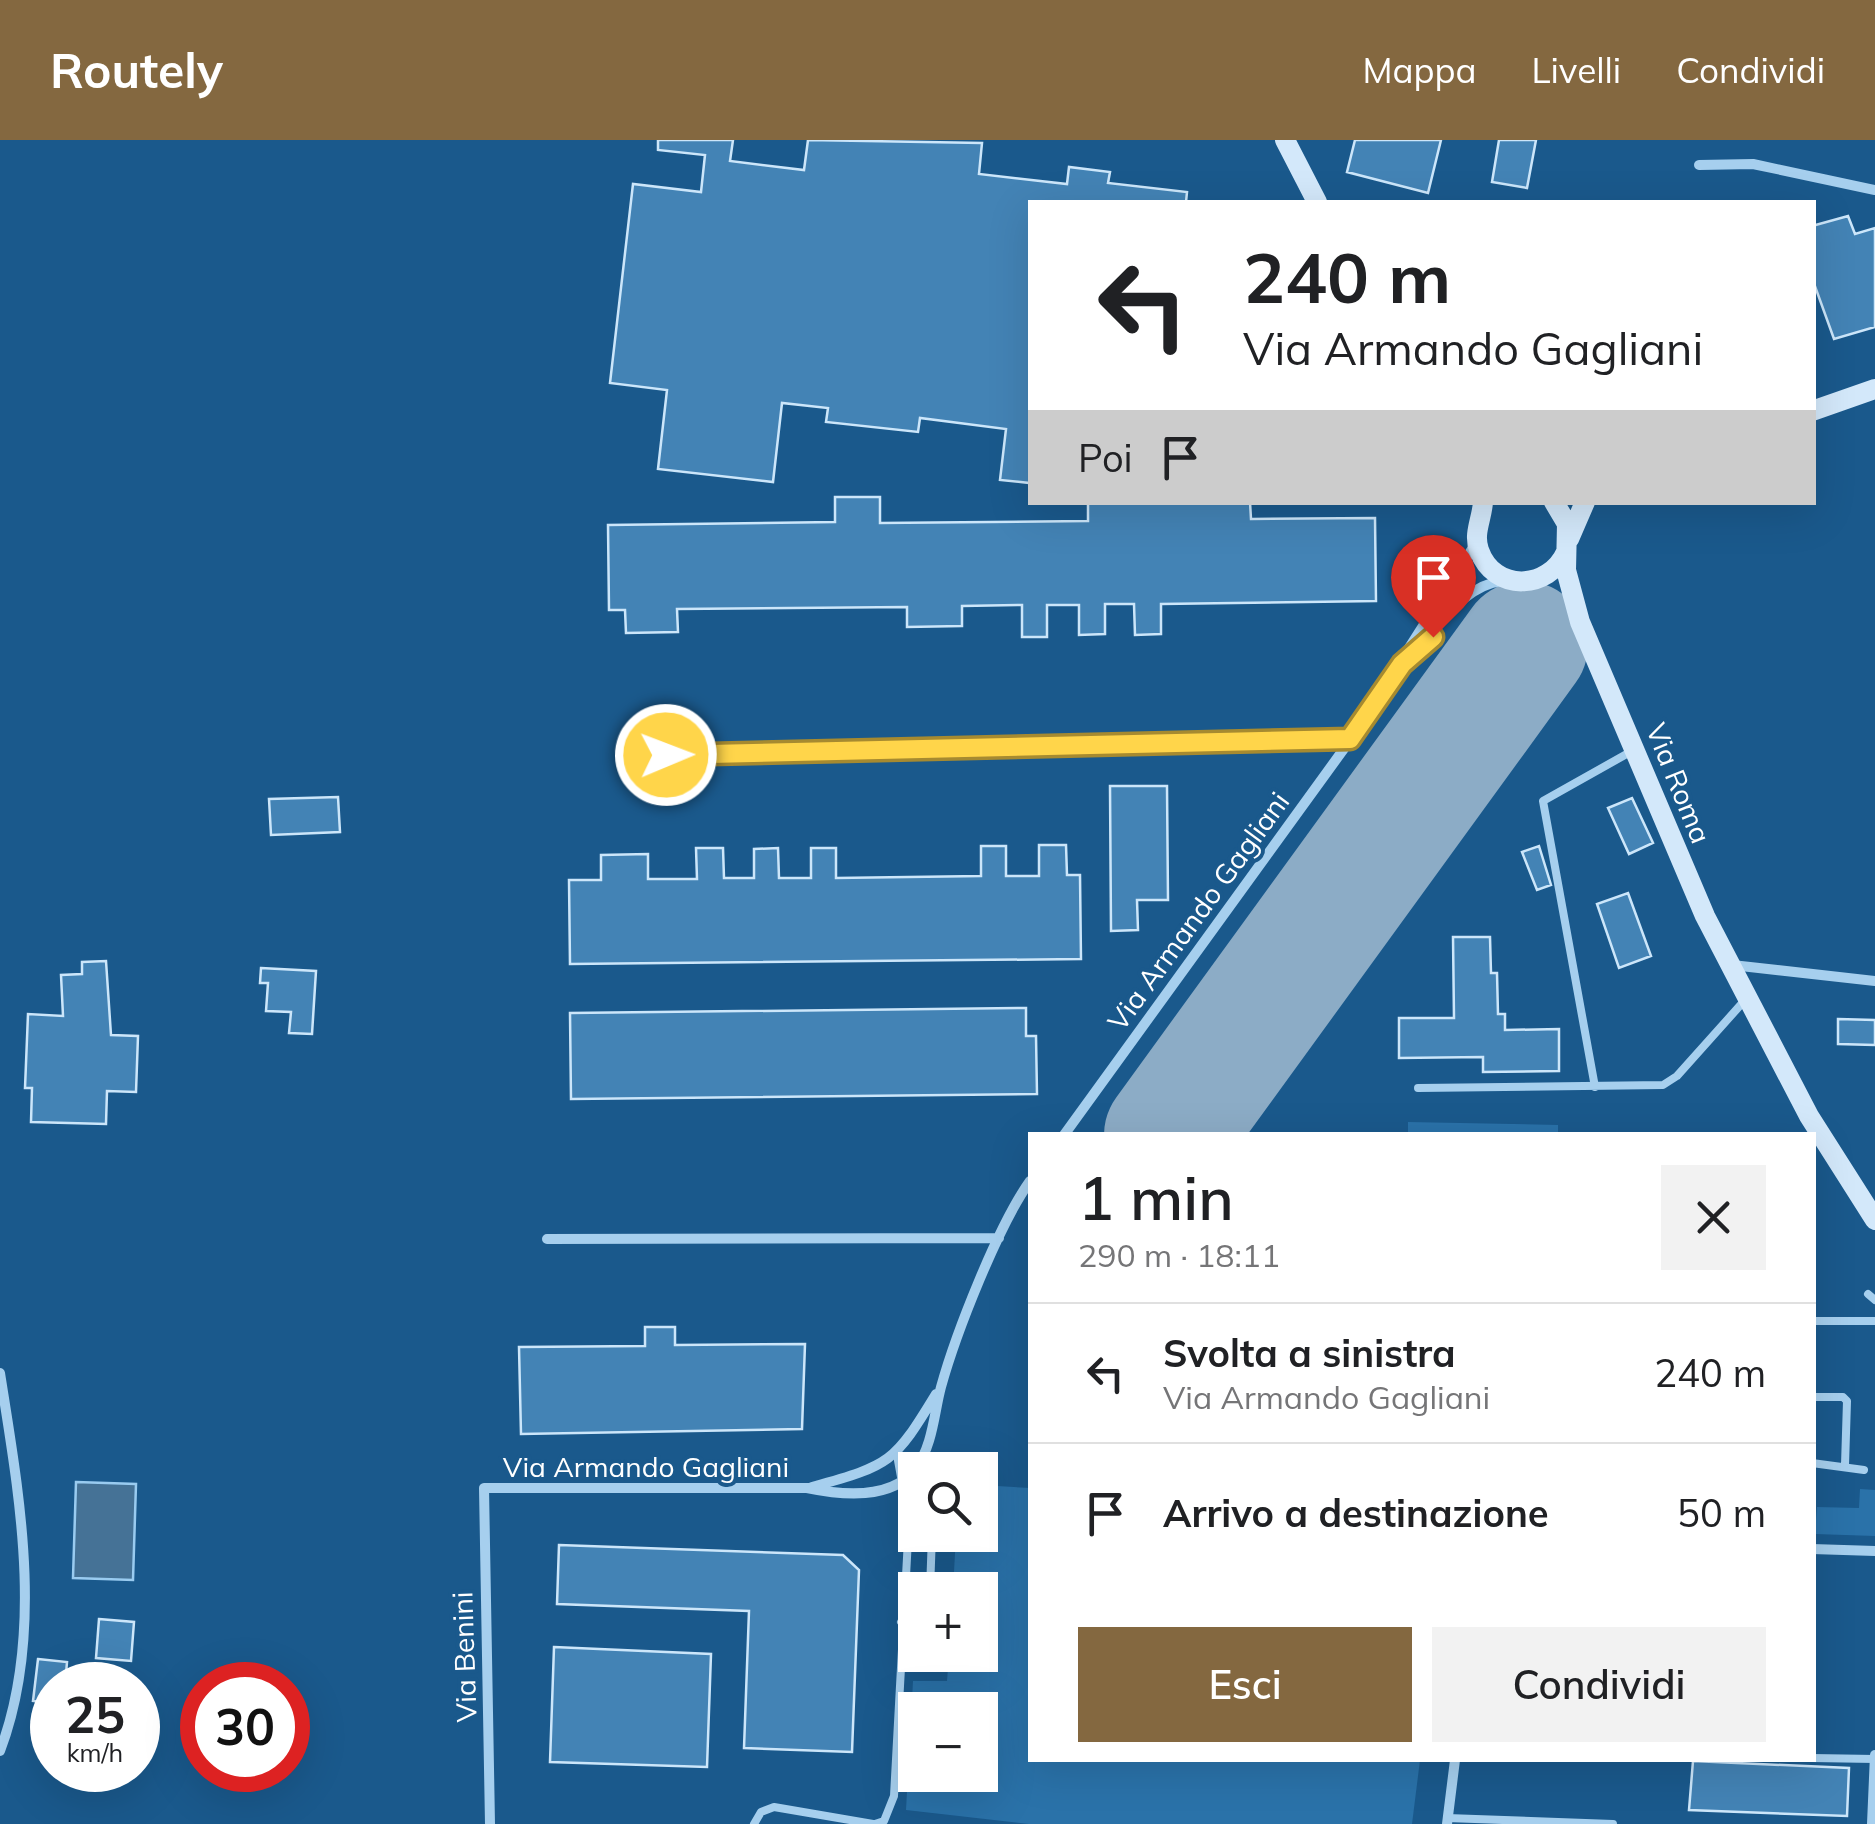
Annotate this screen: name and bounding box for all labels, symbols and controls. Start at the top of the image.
text: Routely [50,40,223,100]
text: Mappa [1362,48,1476,92]
text: Livelli [1531,48,1621,92]
text: Condividi [1676,48,1825,92]
text: 240 m [1243,233,1451,321]
icon: left [1078,240,1208,370]
text: Via Armando Gagliani [1243,320,1703,376]
icon: arrive [1153,430,1208,485]
text: Poi [1078,434,1133,482]
pin [1391,535,1476,638]
icon: arrive [1406,550,1461,605]
position arrow [614,703,718,807]
street label: Via Roma [1639,718,1719,848]
street label: Via Armando Gagliani [1100,785,1296,1037]
text: 1 min [1078,1160,1234,1235]
button: close [1661,1165,1766,1270]
text: 290 m · 18:11 [1078,1235,1280,1275]
text: Svolta a sinistra [1163,1329,1456,1377]
icon: left [1078,1346,1133,1401]
text: 240 m [1654,1349,1766,1397]
text: Via Armando Gagliani [1163,1377,1490,1417]
street label: Via Armando Gagliani [503,1449,789,1484]
map controls [898,1452,998,1792]
button: search [898,1452,998,1552]
icon: arrive [1078,1486,1133,1541]
text: Arrivo a destinazione [1163,1489,1549,1537]
text: 50 m [1677,1489,1766,1537]
button: + [898,1572,998,1672]
street label: Via Benini [444,1591,484,1723]
button: Esci [1078,1627,1412,1742]
button: Condividi [1432,1627,1766,1742]
speed limit sign: 30 [180,1662,310,1792]
text: 25 [65,1683,125,1746]
button: − [898,1692,998,1792]
text: km/h [67,1737,123,1768]

